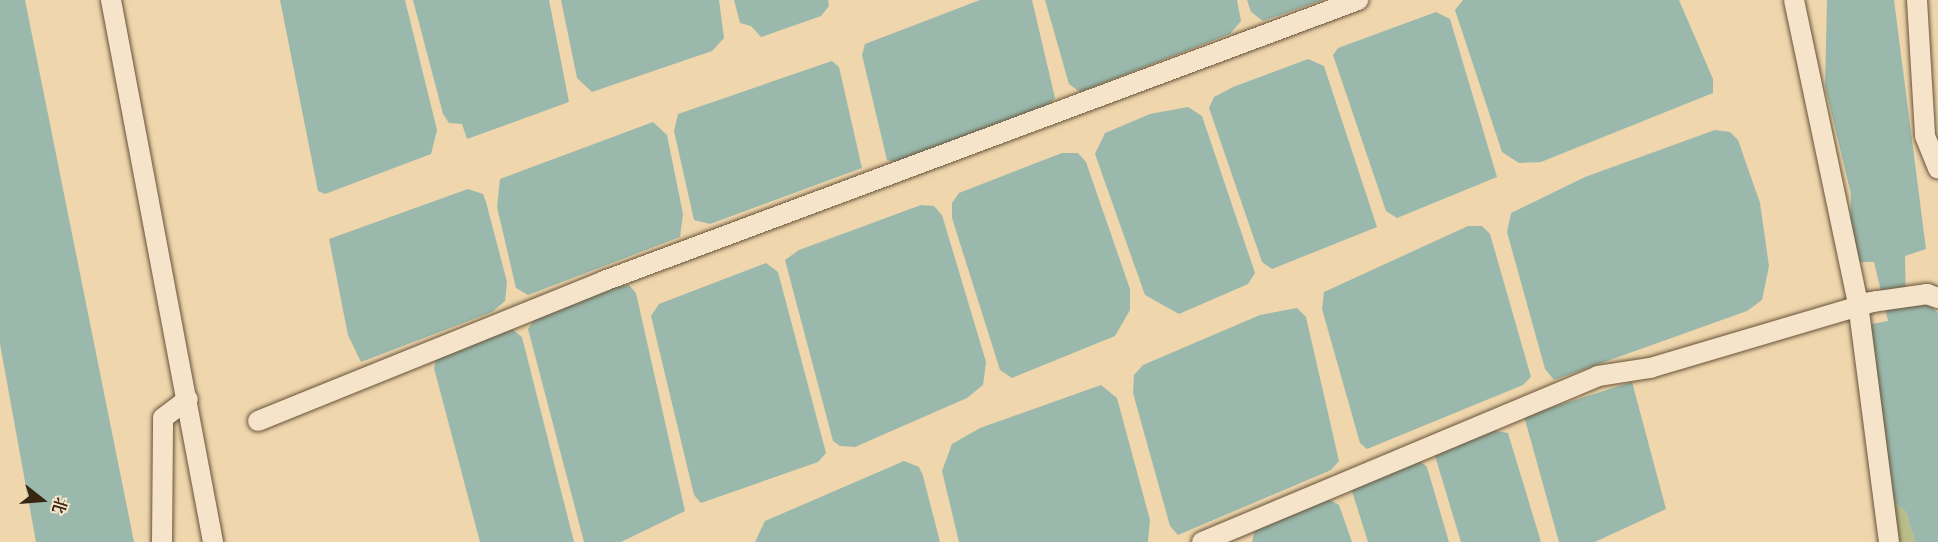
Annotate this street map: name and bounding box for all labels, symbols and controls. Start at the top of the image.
north arrow [12,470,72,530]
text: 北 [48,495,71,516]

